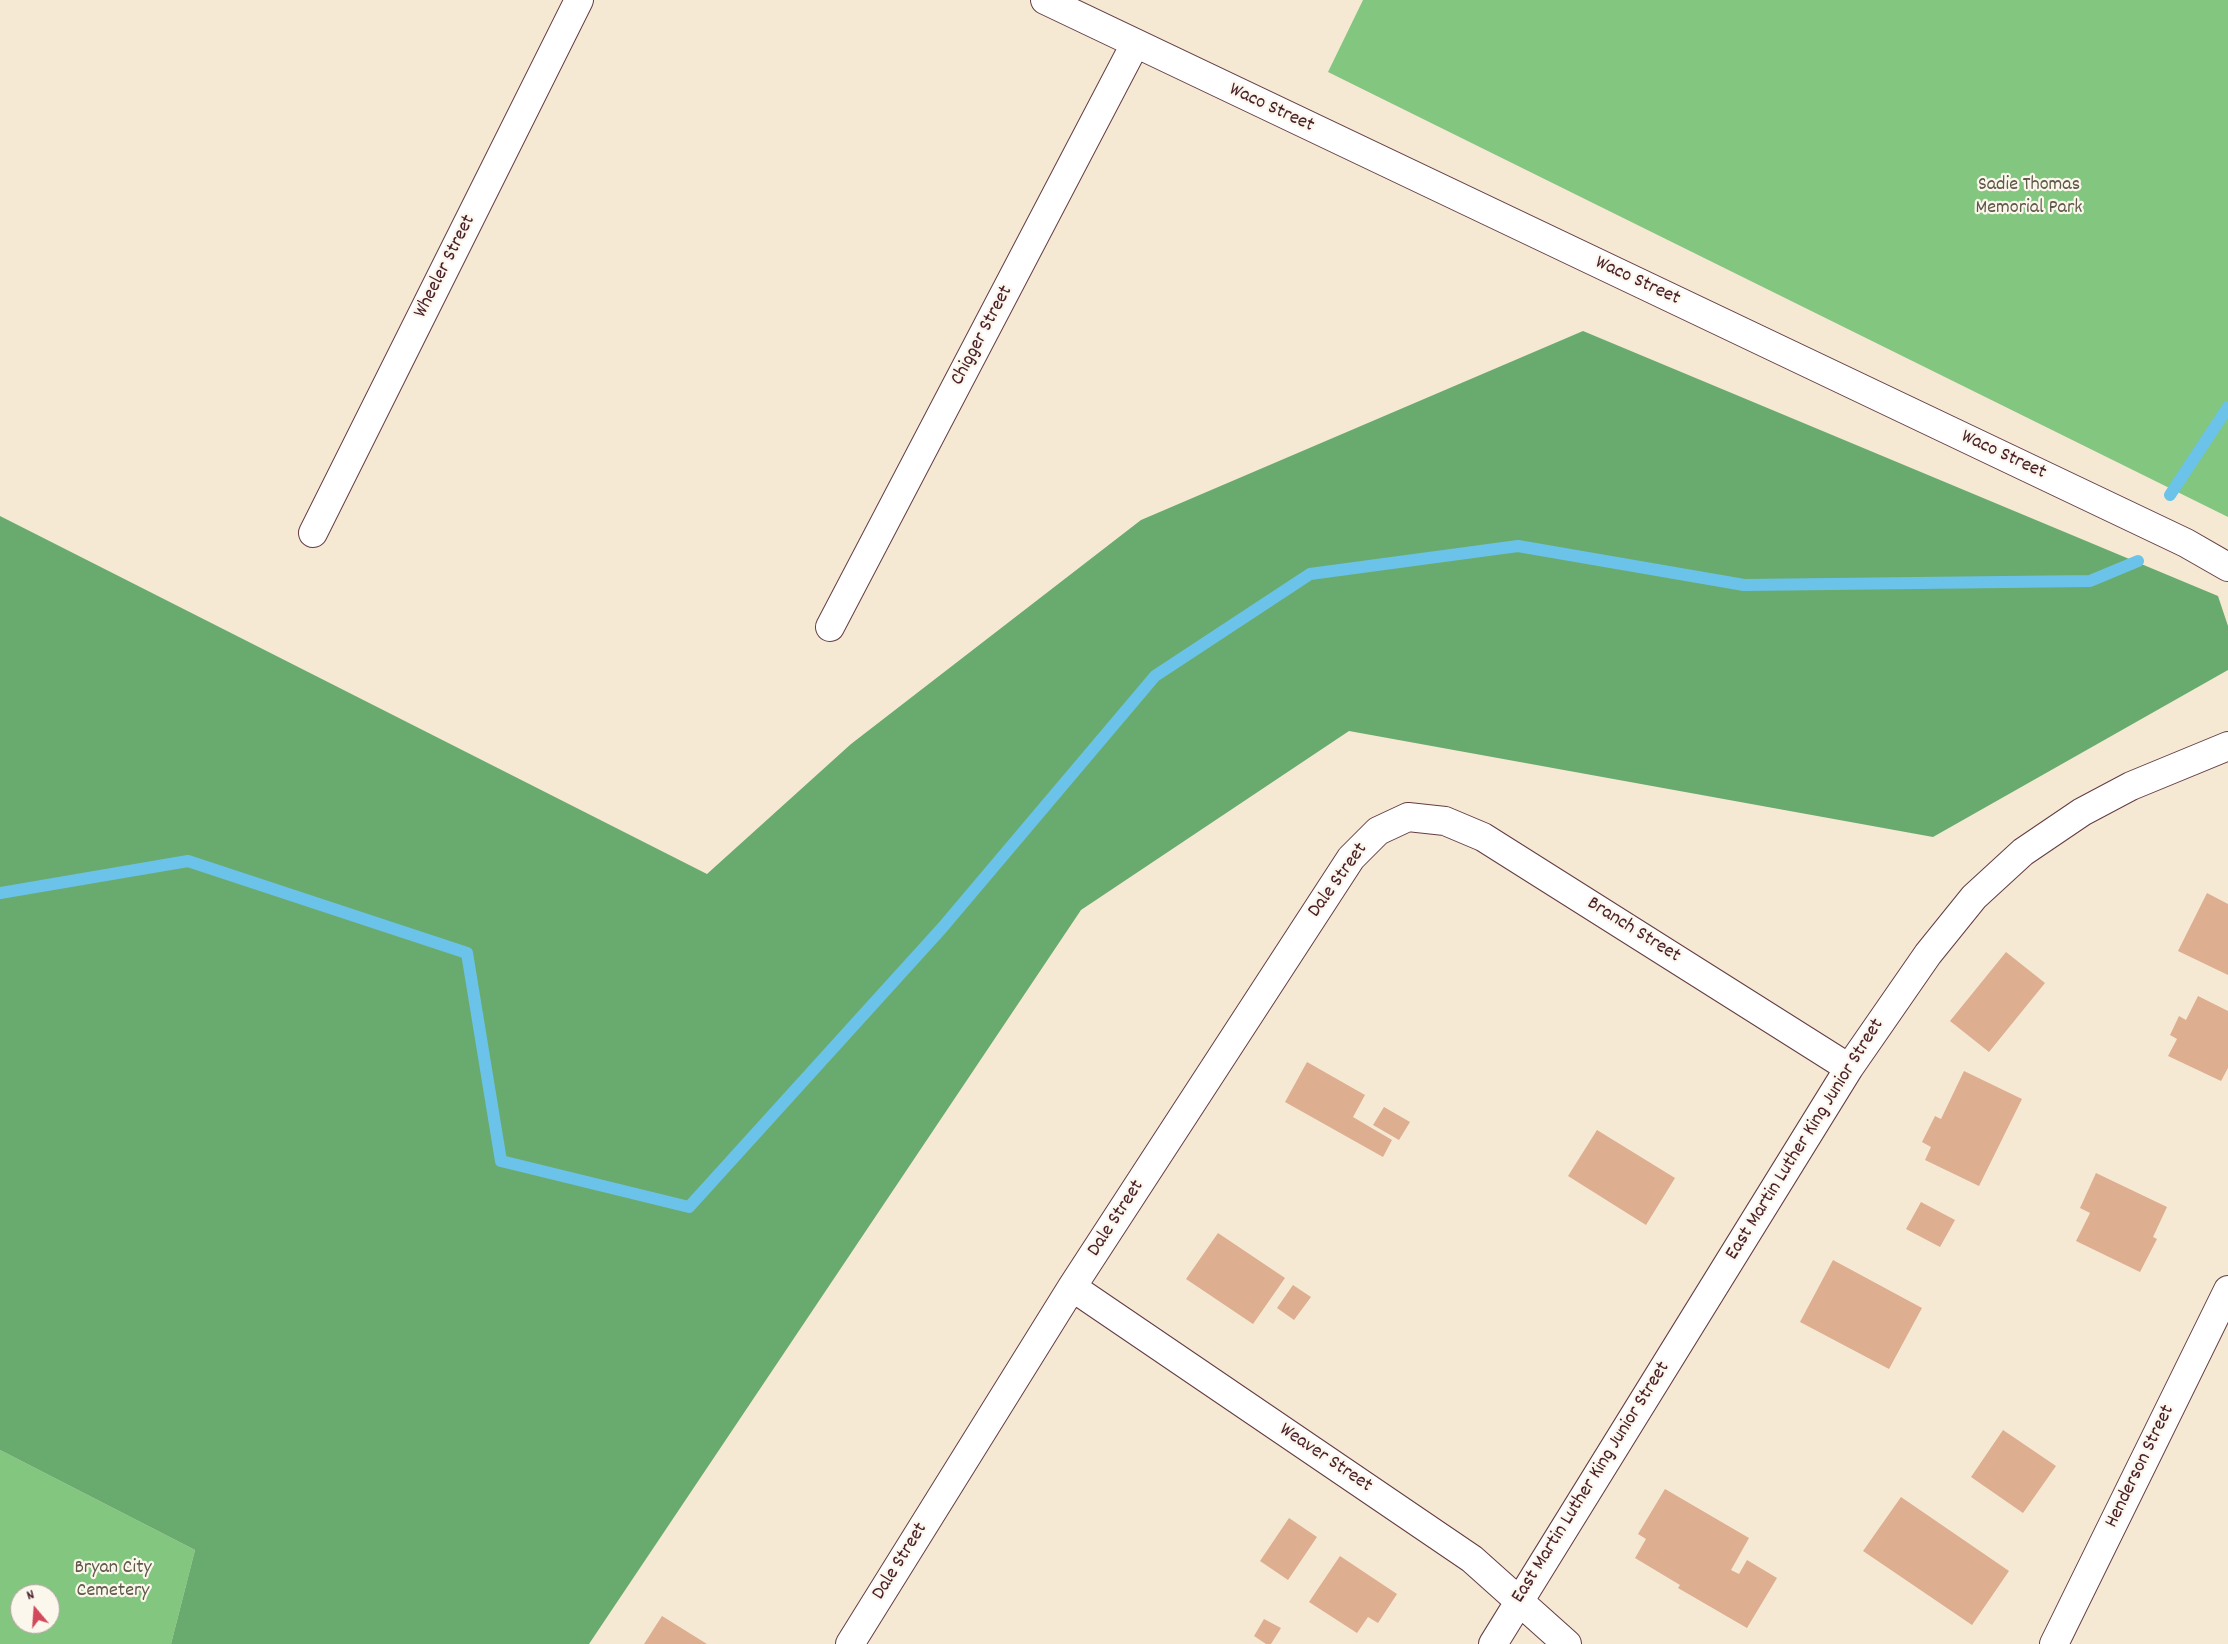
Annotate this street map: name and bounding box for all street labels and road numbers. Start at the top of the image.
street label: Waco Street [1225,79,1317,139]
street label: Wheeler Street [410,211,482,323]
street label: Waco Street [1591,252,1683,312]
street label: Chigger Street [947,282,1019,390]
street label: Waco Street [1957,426,2049,486]
street label: Dale Street [1304,839,1374,923]
street label: Branch Street [1582,893,1684,969]
street label: East Martin Luther King Junior Street [1722,1015,1890,1265]
street label: Dale Street [1083,1176,1151,1262]
street label: East Martin Luther King Junior Street [1508,1358,1676,1608]
street label: Henderson Street [2101,1402,2181,1532]
street label: Weaver Street [1274,1419,1376,1499]
street label: Dale Street [868,1519,934,1605]

